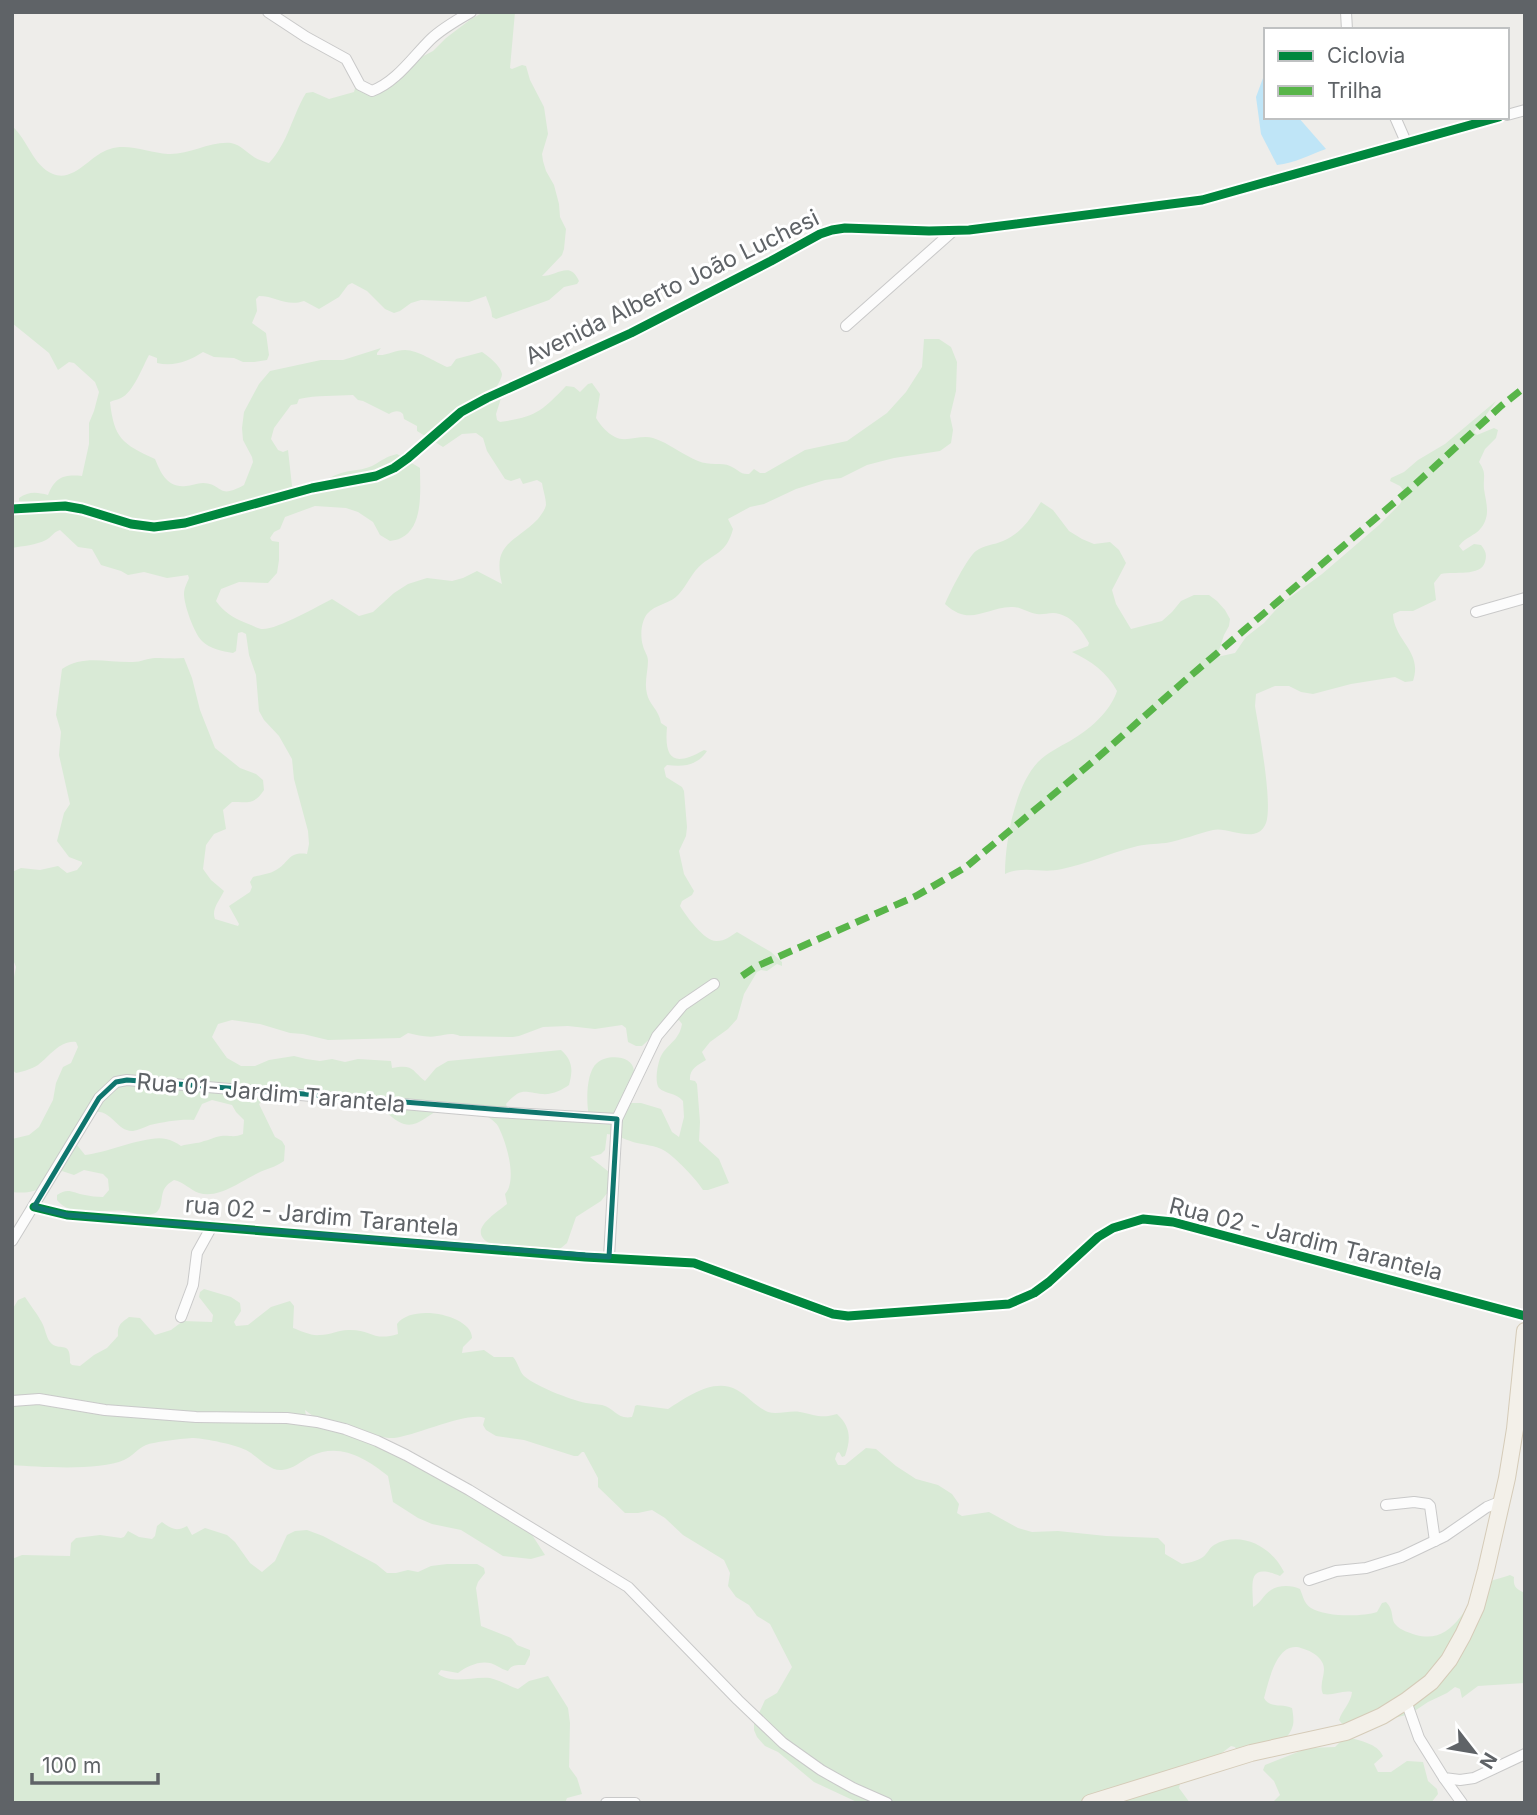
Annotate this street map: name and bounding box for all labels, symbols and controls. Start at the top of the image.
legend [1264,28,1509,119]
text: Ciclovia [1327,43,1405,68]
text: Trilha [1327,78,1382,103]
street label: Avenida Alberto João Luchesi [521,204,823,370]
street label: Rua 01- Jardim Tarantela [135,1067,407,1119]
street label: rua 02 - Jardim Tarantela [184,1190,460,1242]
street label: Rua 02 - Jardim Tarantela [1166,1191,1446,1287]
north arrow [1439,1717,1509,1787]
scale bar [32,1742,158,1786]
text: N [1475,1748,1502,1773]
text: 100 m [42,1753,101,1778]

